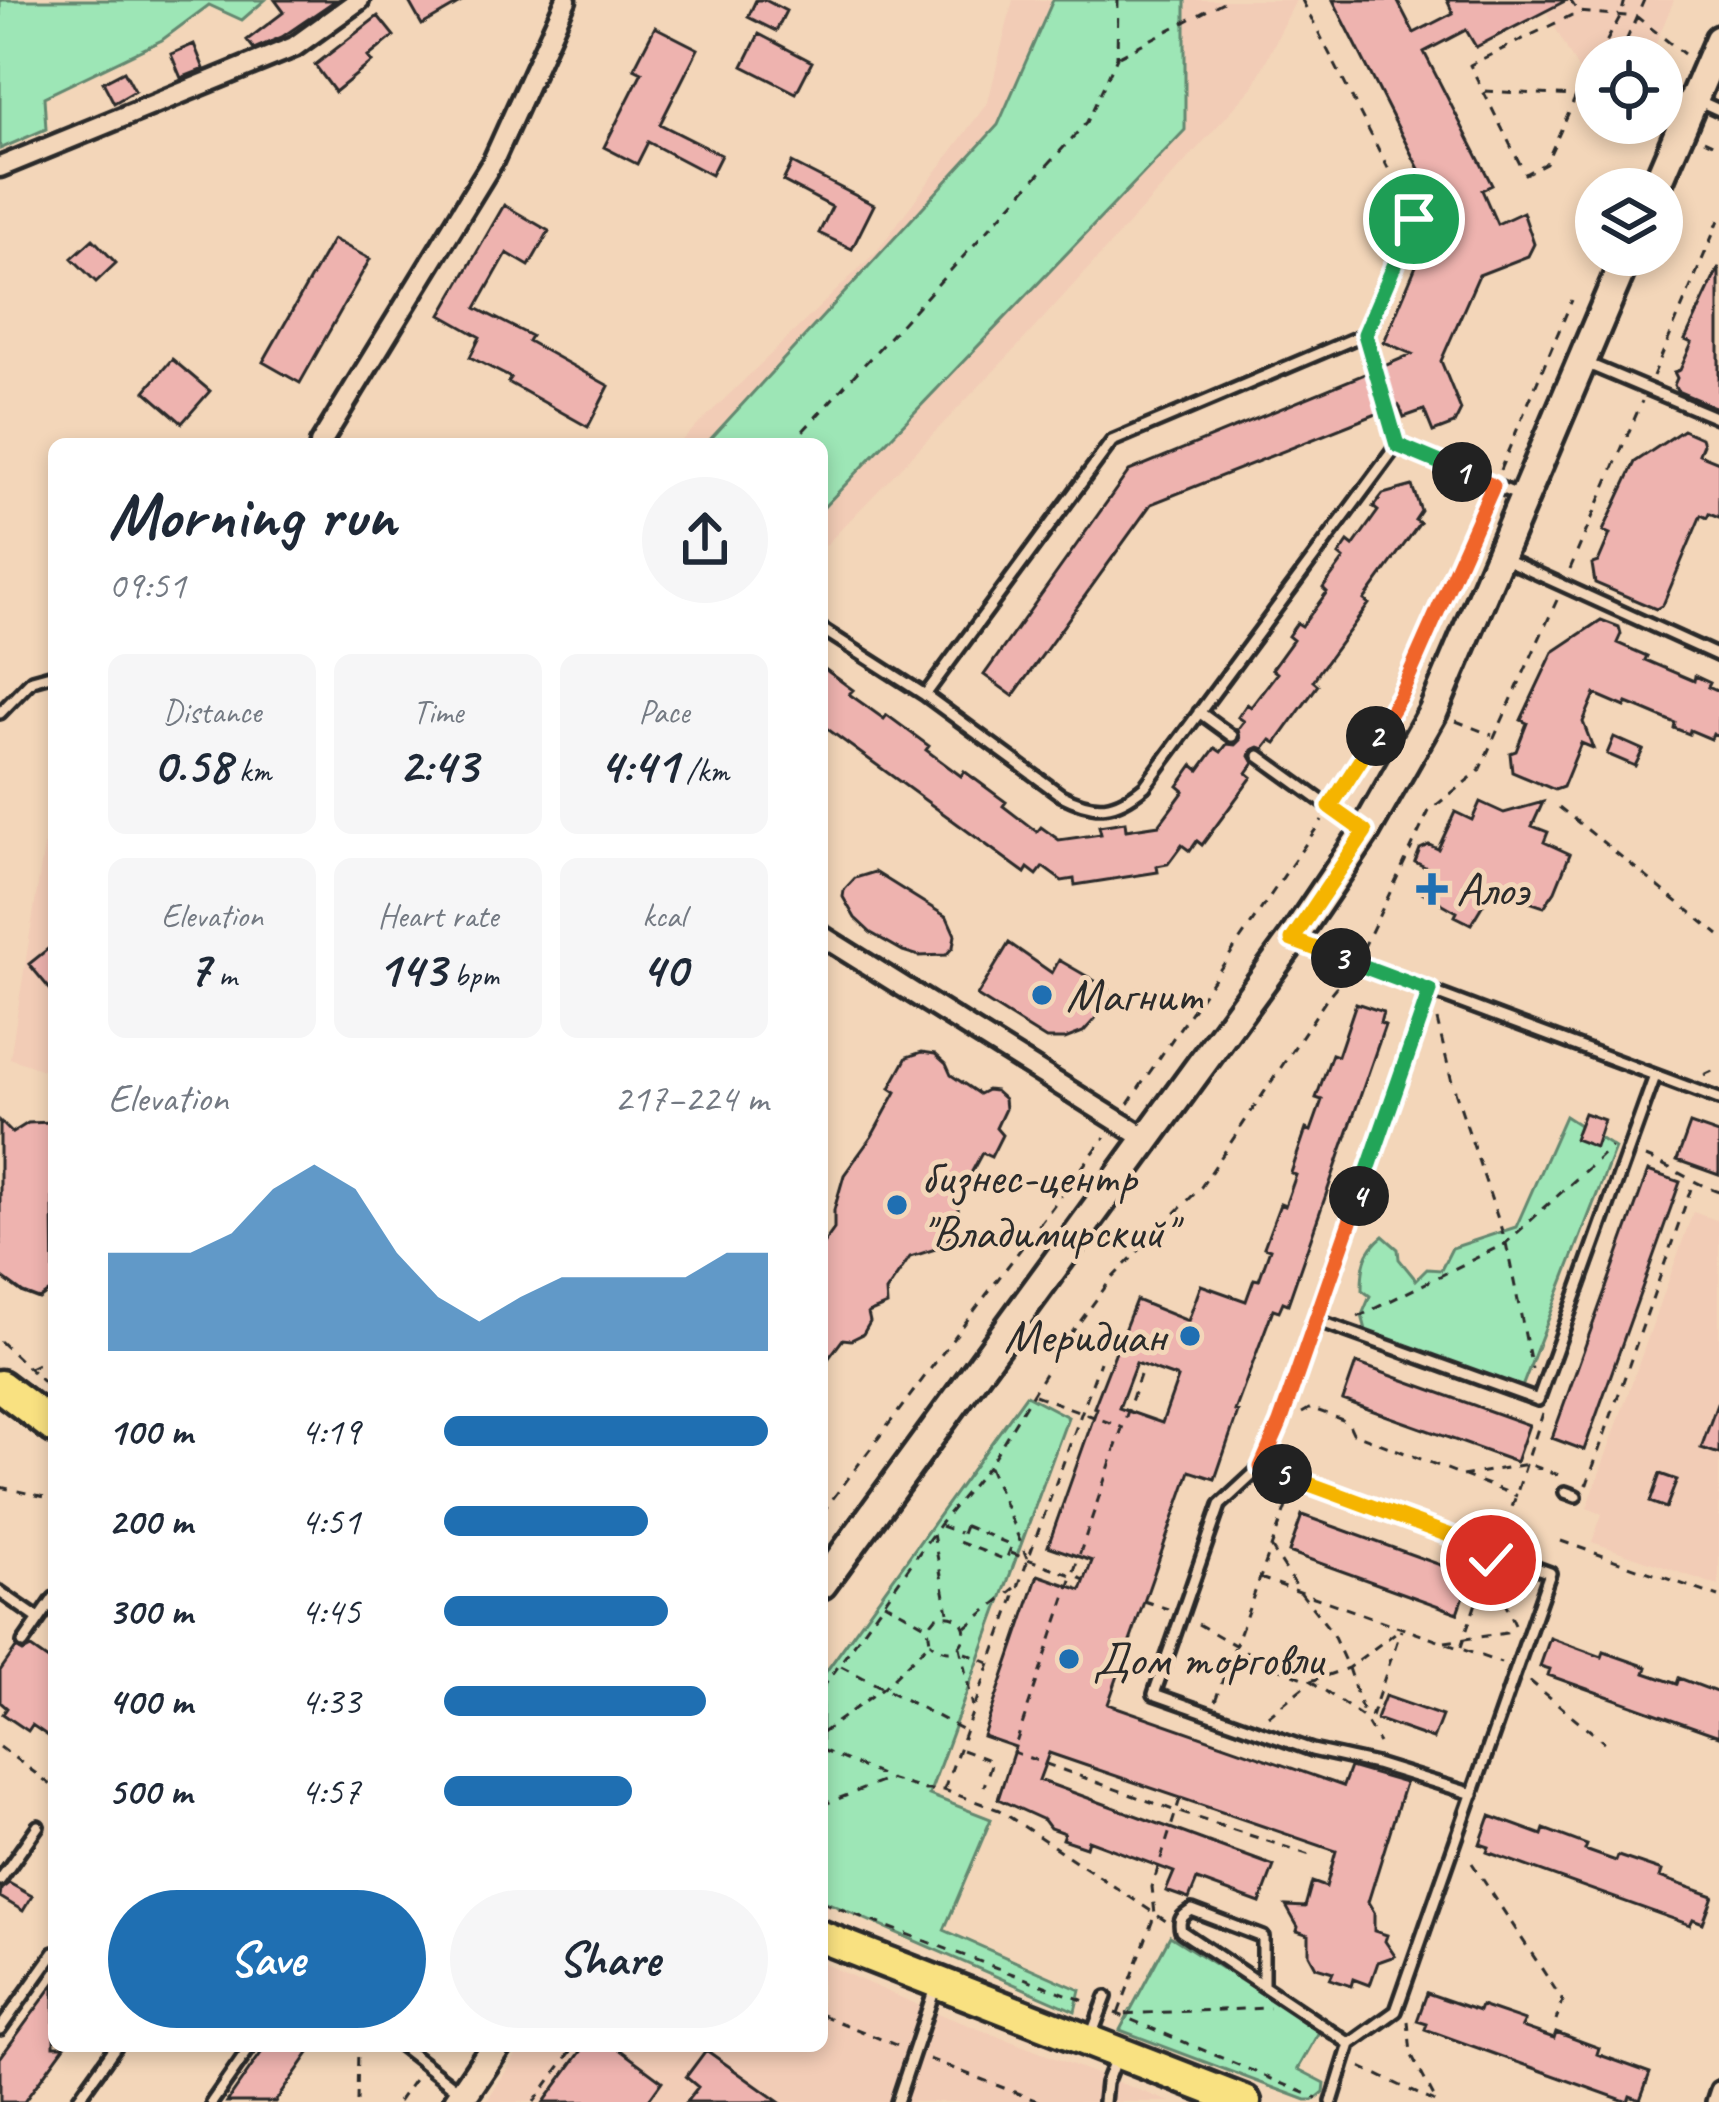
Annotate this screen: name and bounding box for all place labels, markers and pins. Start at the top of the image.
pin [1363,168,1465,270]
pin: 1 [1432,442,1492,502]
pin: 2 [1346,706,1406,766]
place label: Алоэ [1456,859,1532,919]
marker: Алоэ [1419,876,1445,902]
pin: 3 [1311,928,1371,988]
place label: Магнит [1066,965,1204,1025]
marker: Магнит [1029,982,1055,1008]
place label: бизнес-центр "Владимирский" [921,1147,1185,1262]
pin: 4 [1329,1166,1389,1226]
marker: бизнес-центр "Владимирский" [884,1192,910,1218]
place label: Меридиан [1004,1306,1169,1366]
marker: Меридиан [1177,1323,1203,1349]
pin: 5 [1252,1444,1312,1504]
pin [1440,1509,1542,1611]
place label: Дом торговли [1093,1629,1326,1689]
marker: Дом торговли [1056,1646,1082,1672]

